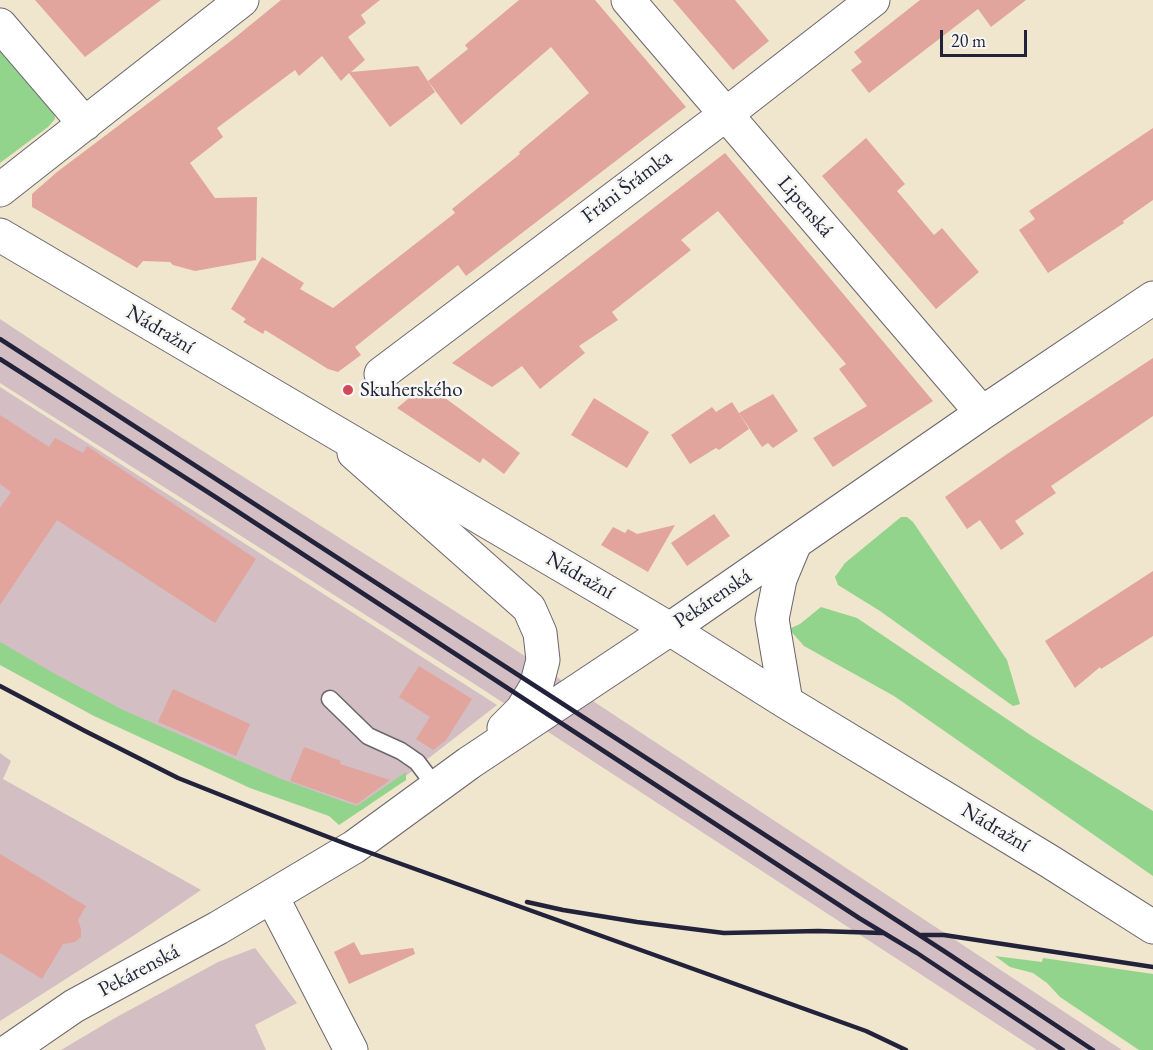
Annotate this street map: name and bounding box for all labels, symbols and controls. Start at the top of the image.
scale bar [943,18,1030,56]
text: 20 m [951,29,986,52]
street label: Fráni Šrámka [577,145,677,229]
street label: Lipenská [772,171,838,243]
street label: Nádražní [121,300,199,360]
place label: Skuherského [360,377,463,403]
marker: Skuherského [341,383,355,397]
street label: Nádražní [541,546,619,606]
street label: Pekárenská [669,564,757,634]
street label: Nádražní [956,798,1034,858]
street label: Pekárenská [94,939,184,1003]

